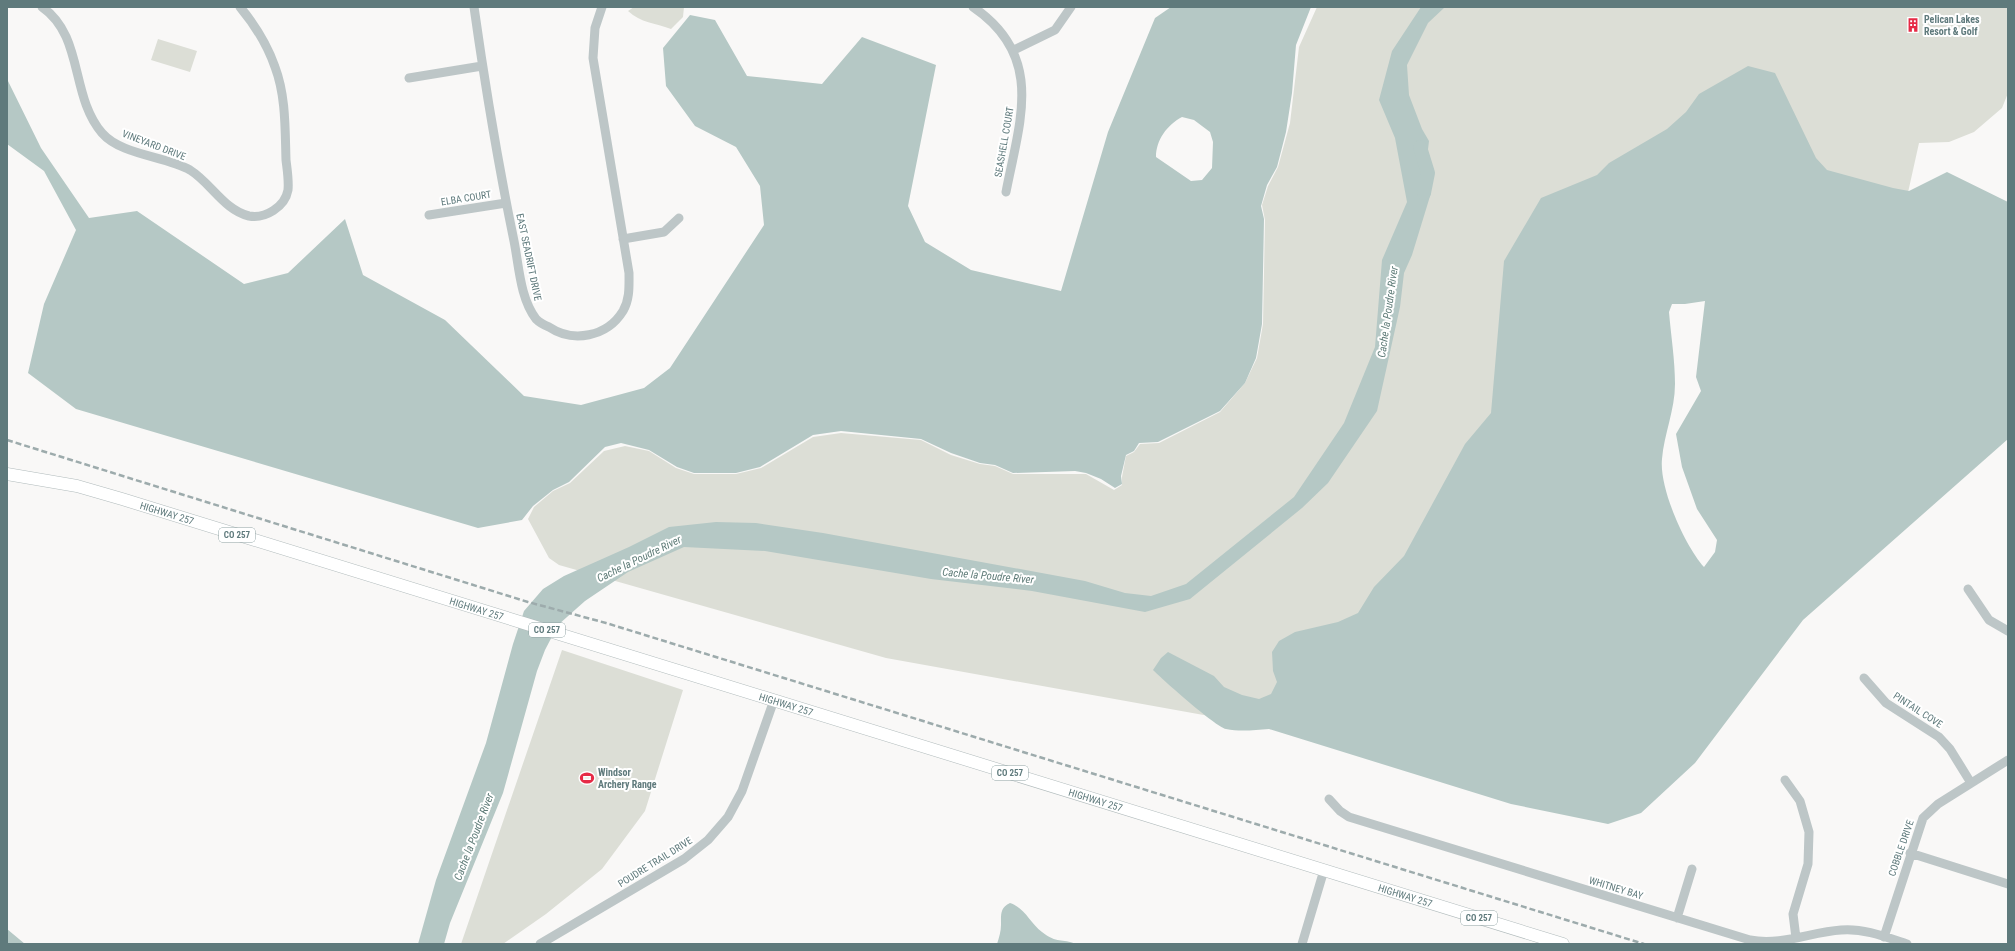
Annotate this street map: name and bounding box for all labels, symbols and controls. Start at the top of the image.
place label: Pelican Lakes Resort & Golf [1924,14,1980,37]
building icon: Pelican Lakes Resort & Golf [1905,17,1921,33]
street label: SEASHELL COURT [992,106,1016,178]
street label: VINEYARD DRIVE [121,128,187,162]
street label: ELBA COURT [440,189,492,207]
street label: EAST SEADRIFT DRIVE [514,212,544,302]
water label: Cache la Poudre River [1375,265,1401,358]
street label: HIGHWAY 257 [139,499,195,526]
road number: CO 257 [219,528,255,542]
water label: Cache la Poudre River [595,533,684,585]
water label: Cache la Poudre River [942,566,1035,587]
street label: HIGHWAY 257 [448,595,505,622]
road number: CO 257 [529,623,565,637]
street label: PINTAIL COVE [1891,690,1945,730]
street label: HIGHWAY 257 [758,691,815,718]
road number: CO 257 [992,766,1028,780]
place label: Windsor Archery Range [598,767,657,790]
sports icon: Windsor Archery Range [579,770,595,786]
street label: HIGHWAY 257 [1067,786,1124,813]
water label: Cache la Poudre River [451,791,497,882]
street label: COBBLE DRIVE [1886,818,1916,878]
street label: POUDRE TRAIL DRIVE [616,835,694,889]
street label: WHITNEY BAY [1588,875,1645,902]
street label: HIGHWAY 257 [1377,882,1434,909]
road number: CO 257 [1461,911,1497,925]

